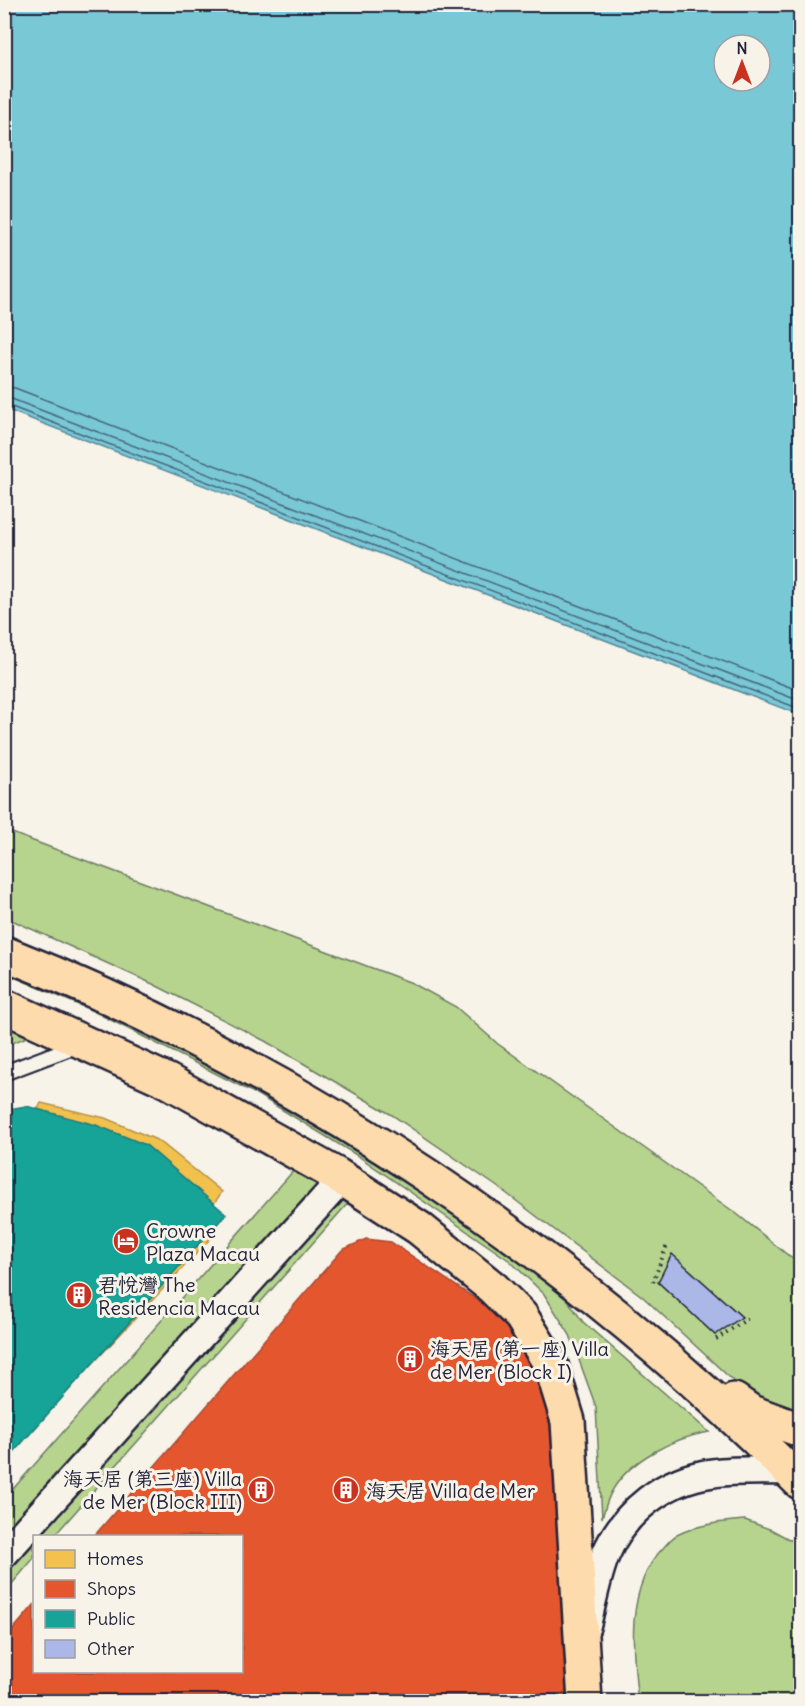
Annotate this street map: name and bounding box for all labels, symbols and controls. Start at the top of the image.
north arrow [712,33,772,93]
text: N [736,38,748,58]
place label: Crowne Plaza Macau [146,1218,260,1266]
hotel icon: Crowne Plaza Macau [111,1226,141,1256]
place label: 君悅灣 The Residencia Macau [98,1272,260,1320]
building icon: 君悅灣 The Residencia Macau [64,1280,94,1310]
place label: 海天居 (第一座) Villa de Mer (Block I) [430,1336,609,1384]
building icon: 海天居 (第一座) Villa de Mer (Block I) [395,1344,425,1374]
place label: 海天居 (第三座) Villa de Mer (Block III) [63,1466,242,1514]
building icon: 海天居 (第三座) Villa de Mer (Block III) [246,1475,276,1505]
building icon: 海天居 Villa de Mer [331,1475,361,1505]
place label: 海天居 Villa de Mer [366,1478,535,1503]
legend [33,1535,243,1673]
text: Homes [87,1547,144,1570]
text: Shops [87,1577,136,1600]
text: Public [87,1607,136,1630]
text: Other [87,1637,135,1660]

